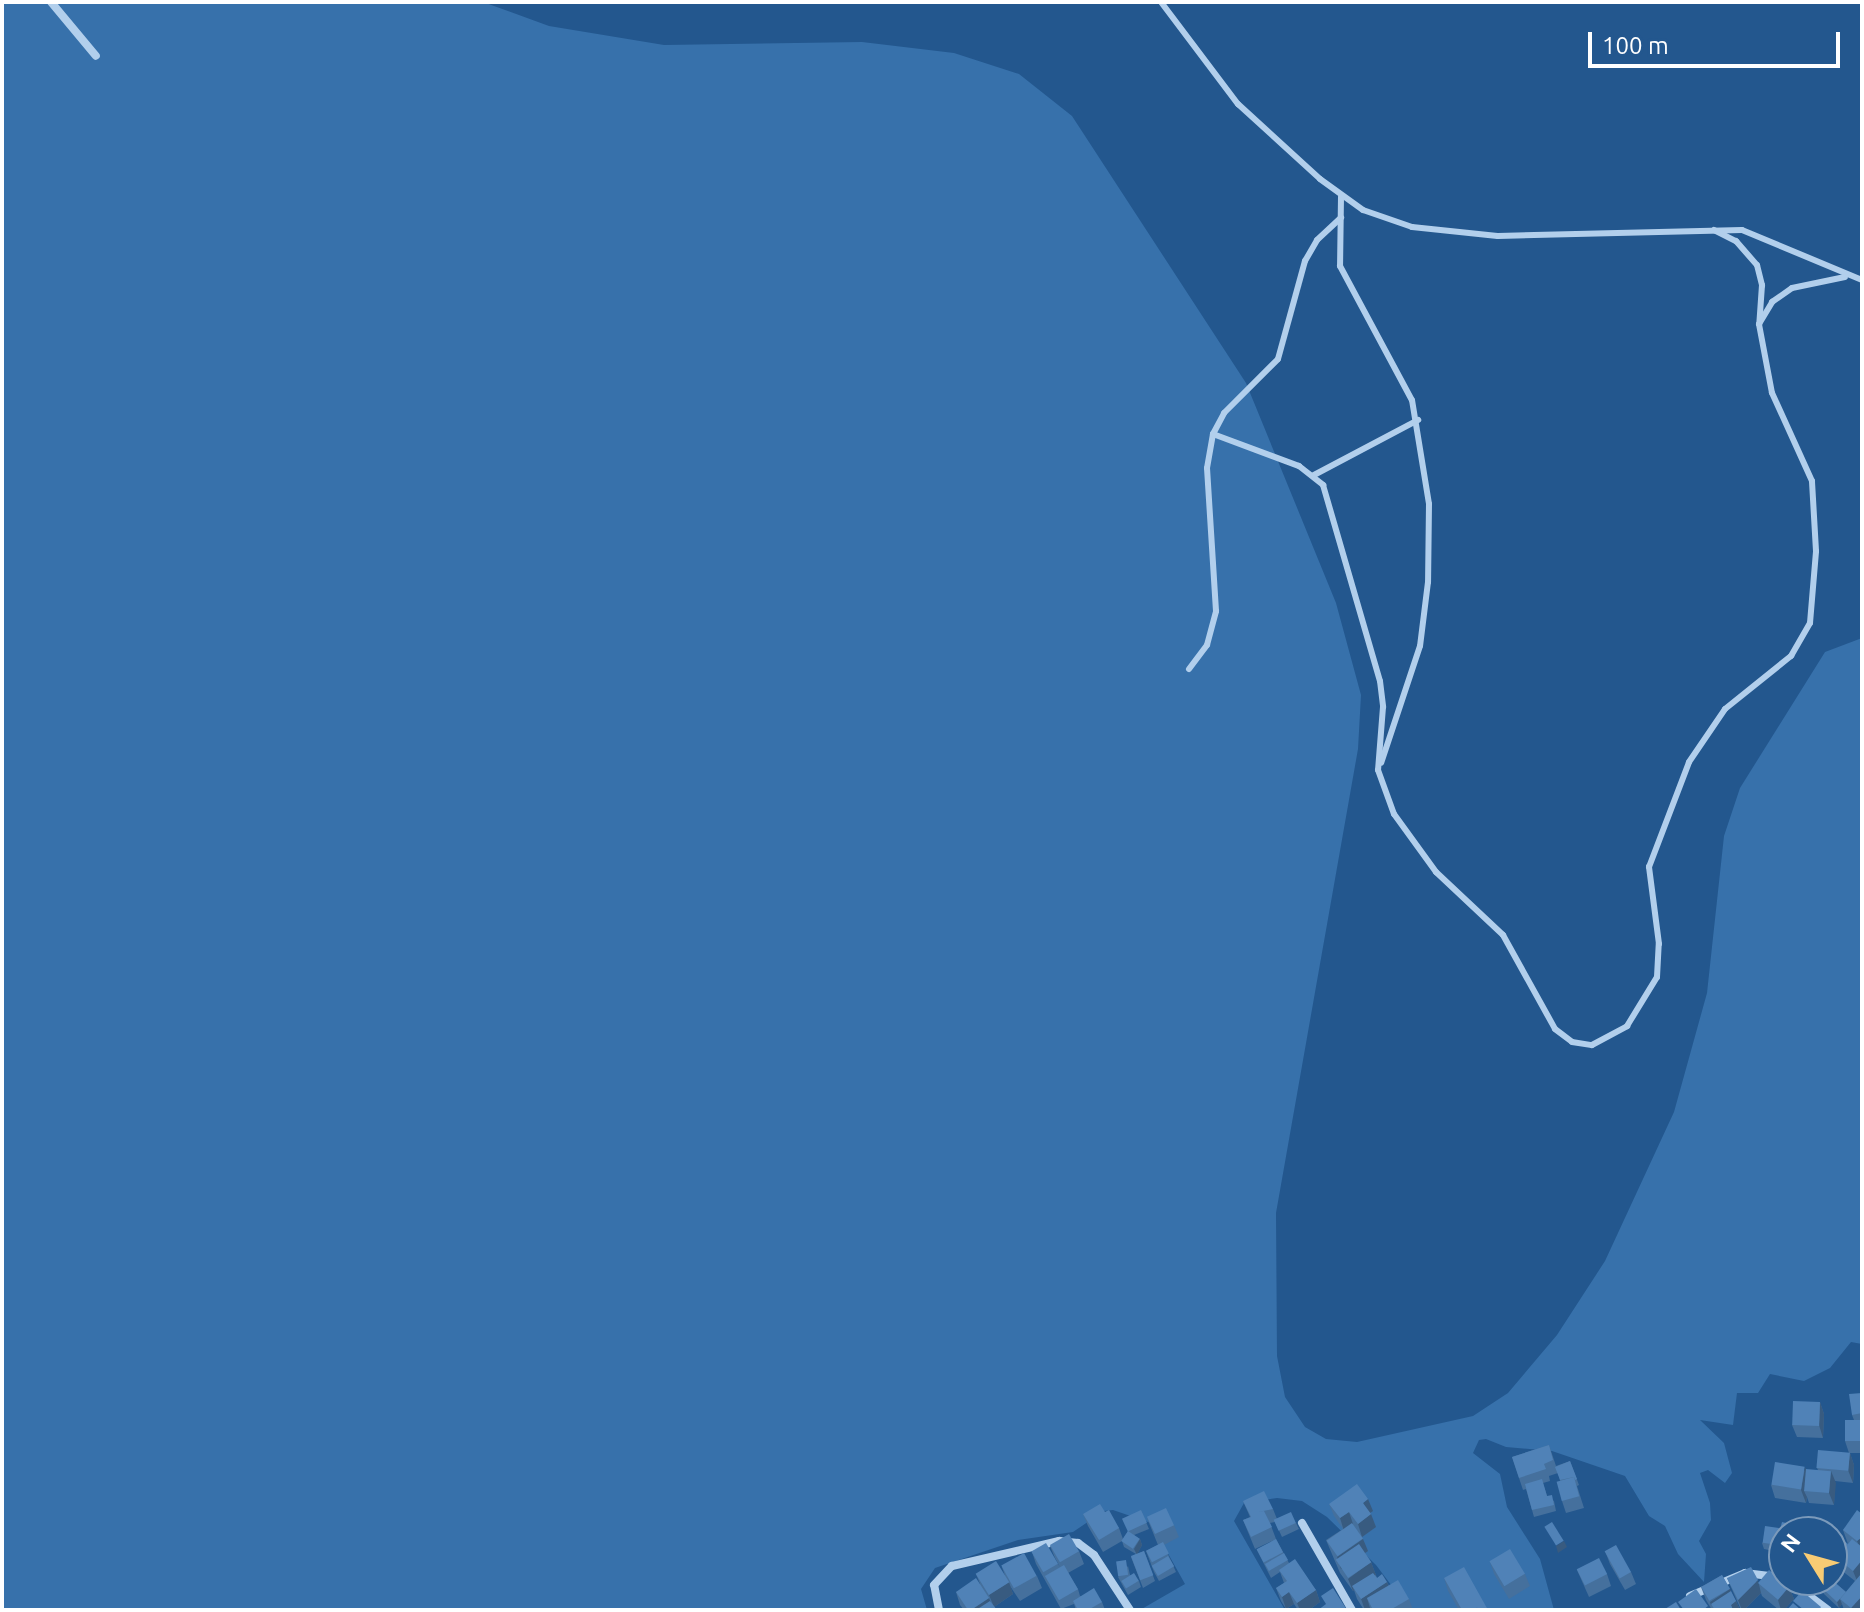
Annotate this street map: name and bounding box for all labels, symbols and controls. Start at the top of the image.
scale bar [1592,16,1844,66]
text: 100 m [1602,32,1669,59]
north arrow [1768,1516,1848,1596]
text: N [1775,1528,1805,1557]

